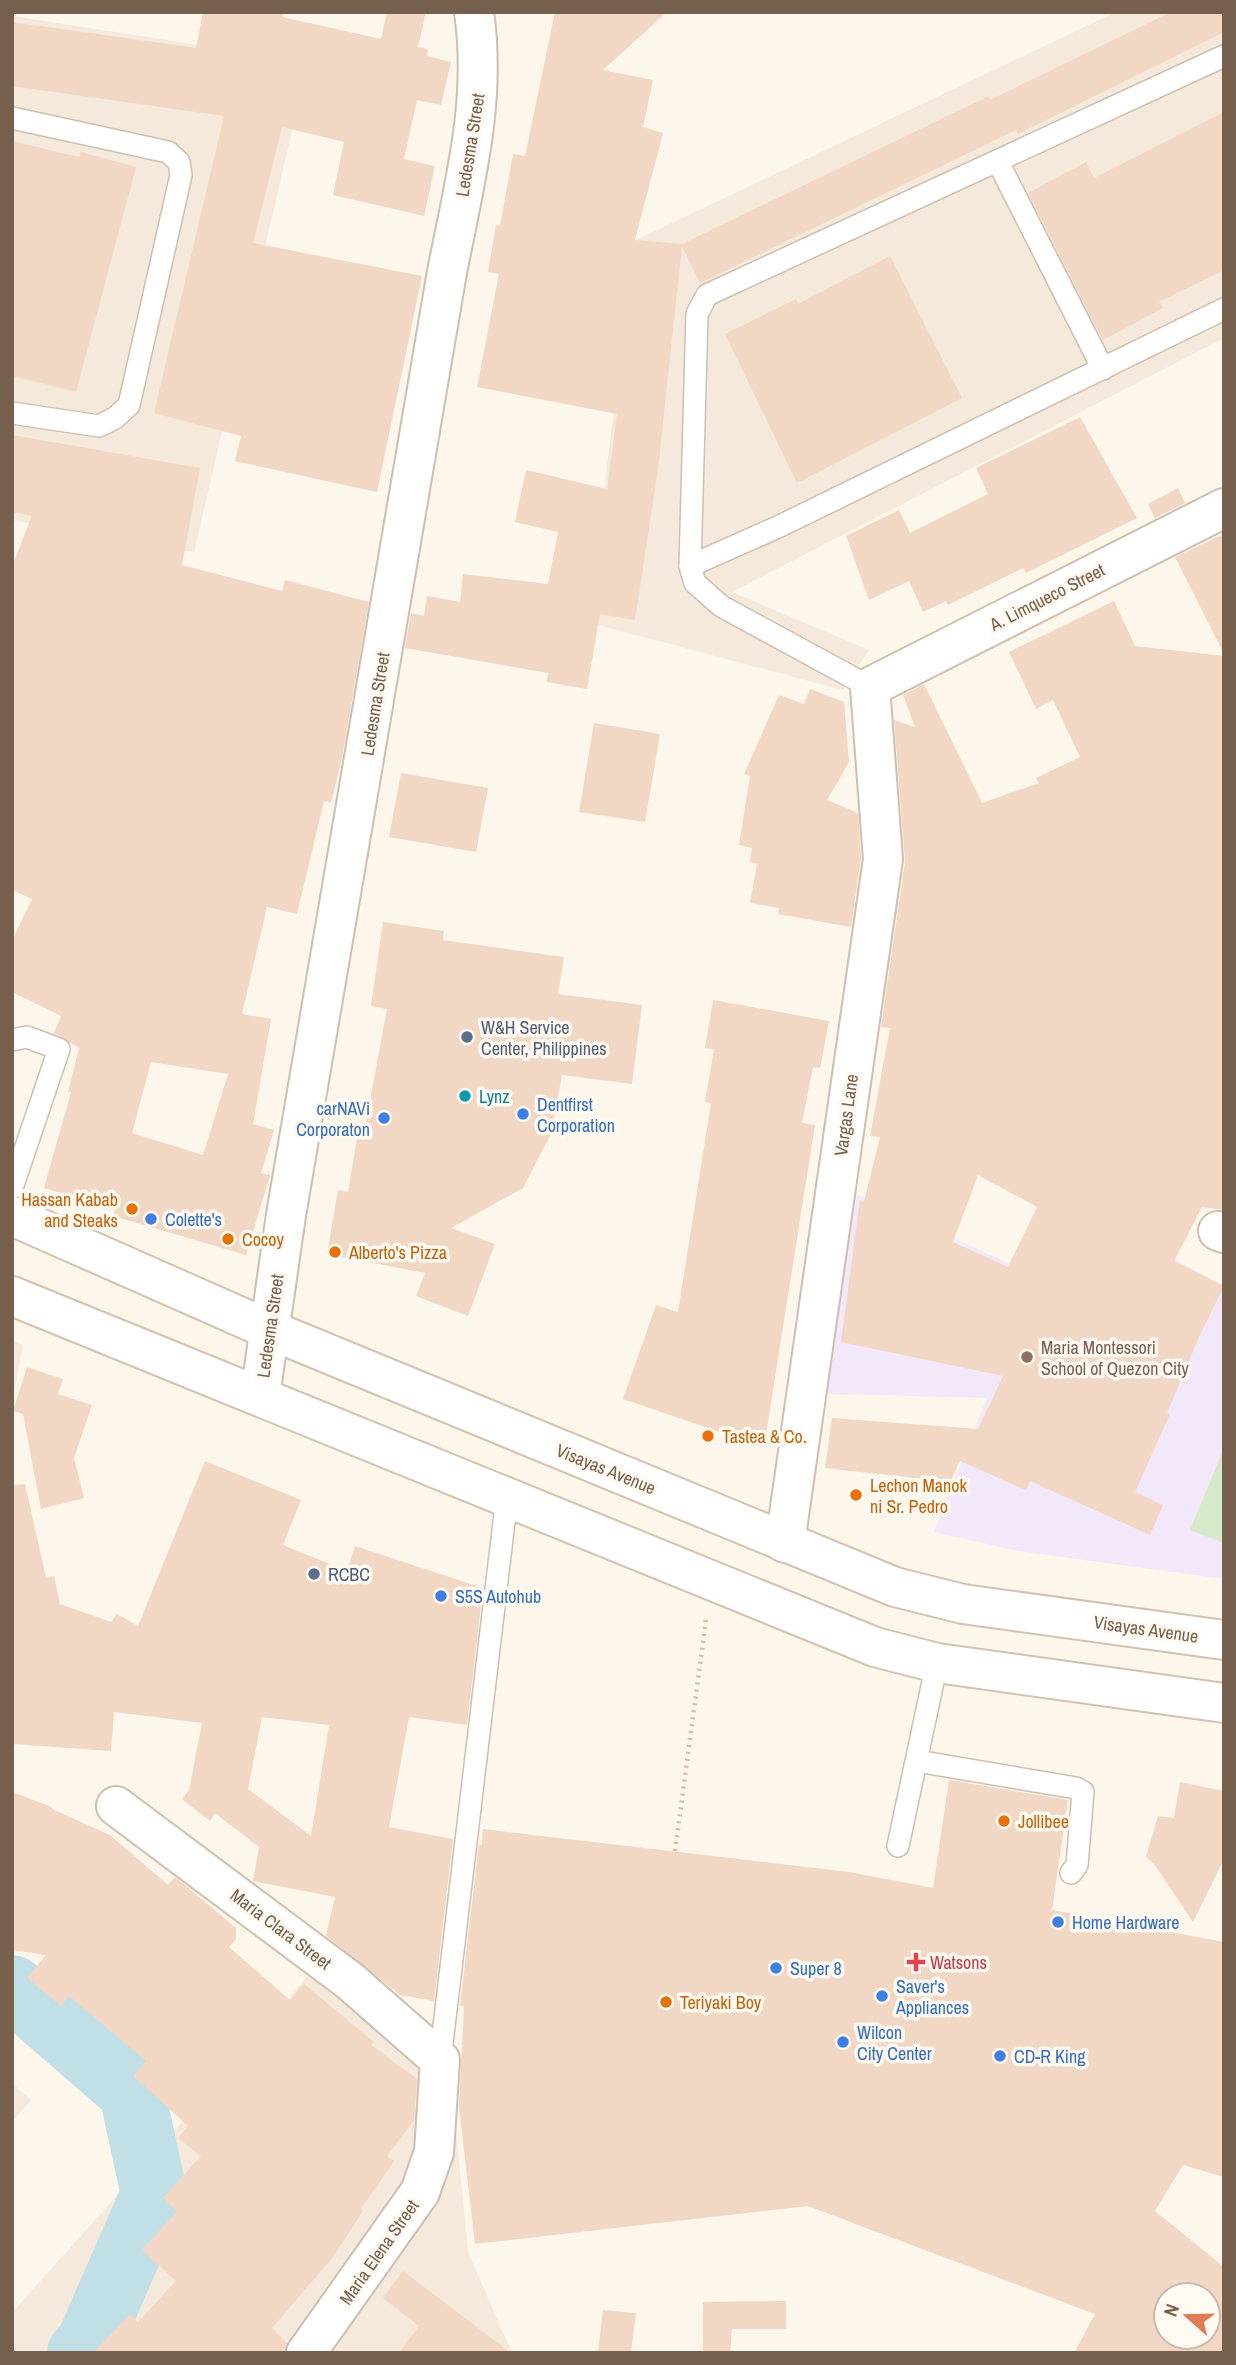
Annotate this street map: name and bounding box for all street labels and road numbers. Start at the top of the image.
street label: Ledesma Street [450,92,490,198]
street label: A. Limqueco Street [984,557,1109,637]
street label: Ledesma Street [355,651,395,757]
street label: Vargas Lane [828,1072,864,1158]
street label: Ledesma Street [250,1273,290,1379]
street label: Visayas Avenue [552,1438,660,1500]
street label: Visayas Avenue [1092,1609,1200,1649]
street label: Maria Clara Street [225,1883,337,1975]
street label: Maria Elena Street [333,2194,425,2310]

